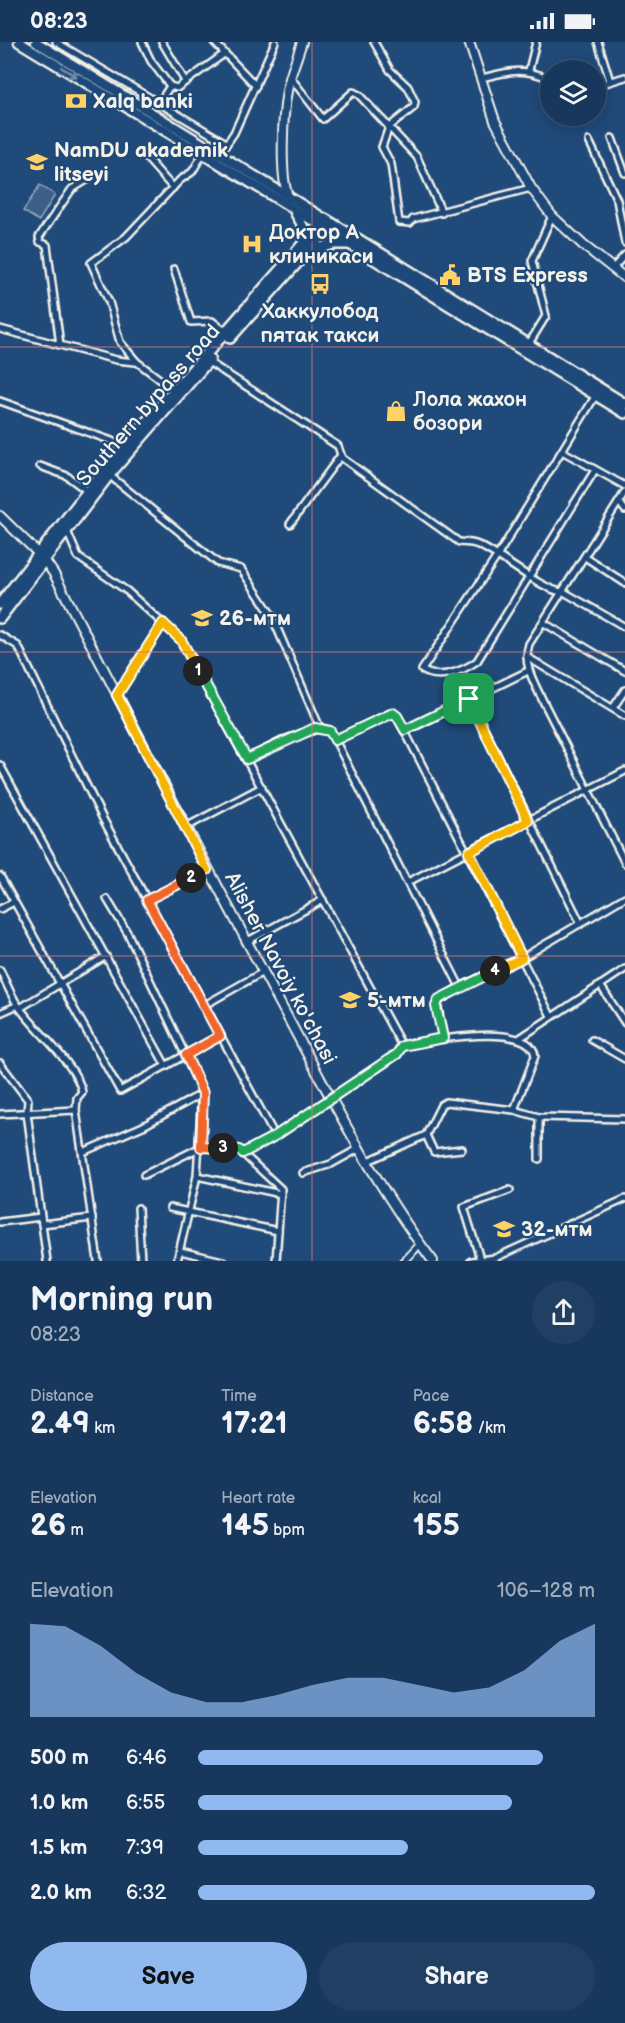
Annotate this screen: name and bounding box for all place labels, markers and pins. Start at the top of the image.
bank icon: Xalq banki [64,89,88,113]
place label: Xalq banki [93,89,193,114]
place label: NamDU akademik litseyi [54,138,228,187]
school or university icon: NamDU akademik litseyi [25,150,49,174]
place label: Доктор А клиникаси [269,220,374,269]
hospital icon: Доктор А клиникаси [240,232,264,256]
public building icon: BTS Express [438,263,462,287]
place label: BTS Express [467,263,588,288]
bus stop icon: Хаккулобод пятак такси [308,272,332,296]
place label: Хаккулобод пятак такси [261,299,379,348]
place label: Лола жахон бозори [412,387,527,436]
shop icon: Лола жахон бозори [384,399,408,423]
school or university icon: 26-мтм [190,606,214,630]
place label: 26-мтм [219,606,291,631]
pin: 1 [183,656,213,686]
pin [443,673,494,724]
pin: 2 [176,863,206,893]
pin: 4 [480,956,510,986]
school or university icon: 5-мтм [338,988,362,1012]
place label: 5-мтм [367,988,426,1013]
pin: 3 [208,1133,238,1163]
school or university icon: 32-мтм [492,1217,516,1241]
place label: 32-мтм [521,1217,593,1242]

